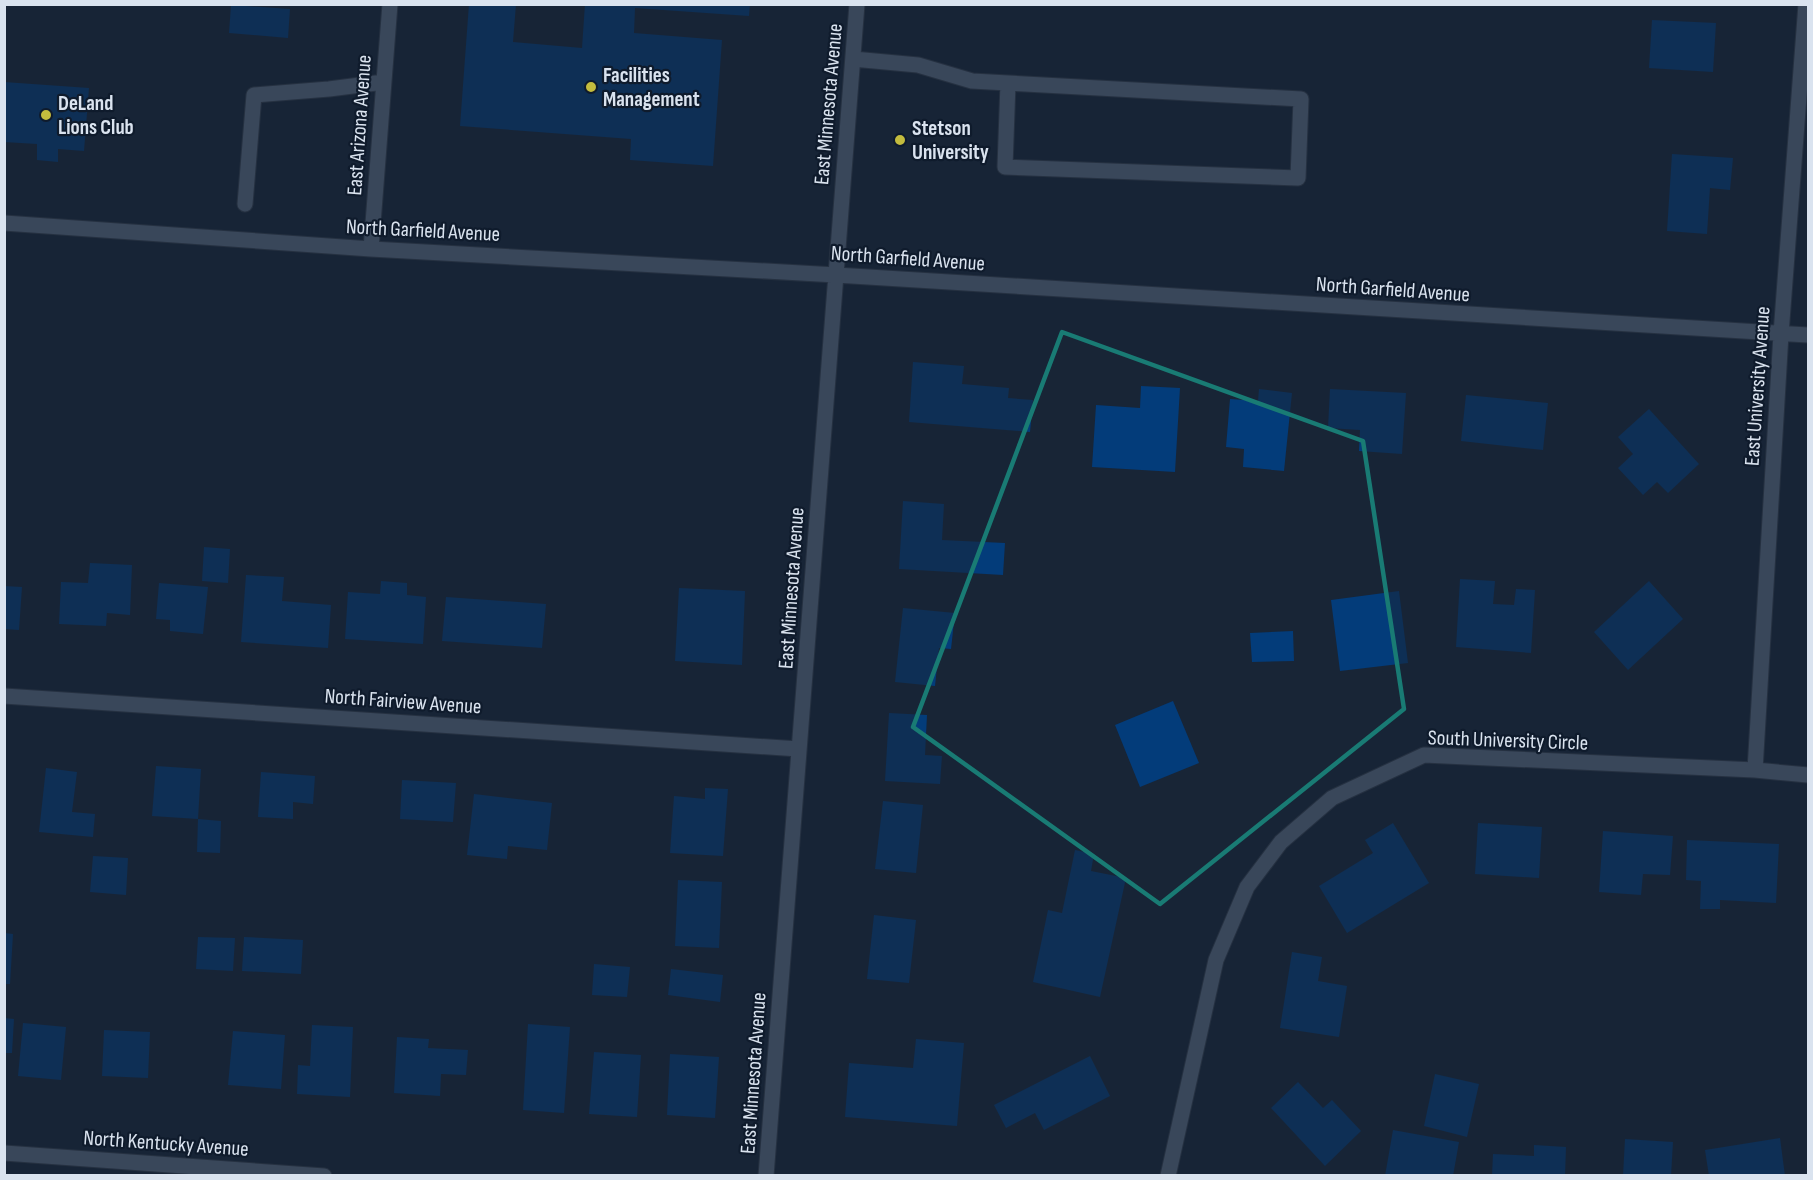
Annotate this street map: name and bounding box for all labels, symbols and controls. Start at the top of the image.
street label: East Minnesota Avenue [809,22,848,186]
street label: East Arizona Avenue [342,54,377,196]
place label: Facilities Management [603,63,700,112]
marker: Facilities Management [584,80,598,94]
place label: DeLand Lions Club [58,91,134,140]
marker: DeLand Lions Club [39,108,53,122]
place label: Stetson University [912,116,989,165]
marker: Stetson University [893,133,907,147]
street label: North Garfield Avenue [345,214,501,247]
street label: North Garfield Avenue [830,241,986,276]
street label: North Garfield Avenue [1315,272,1471,307]
street label: East University Avenue [1739,305,1776,467]
street label: East Minnesota Avenue [773,506,810,670]
street label: North Fairview Avenue [324,684,482,719]
street label: South University Circle [1427,725,1589,756]
street label: East Minnesota Avenue [735,991,772,1155]
street label: North Kentucky Avenue [83,1125,249,1162]

